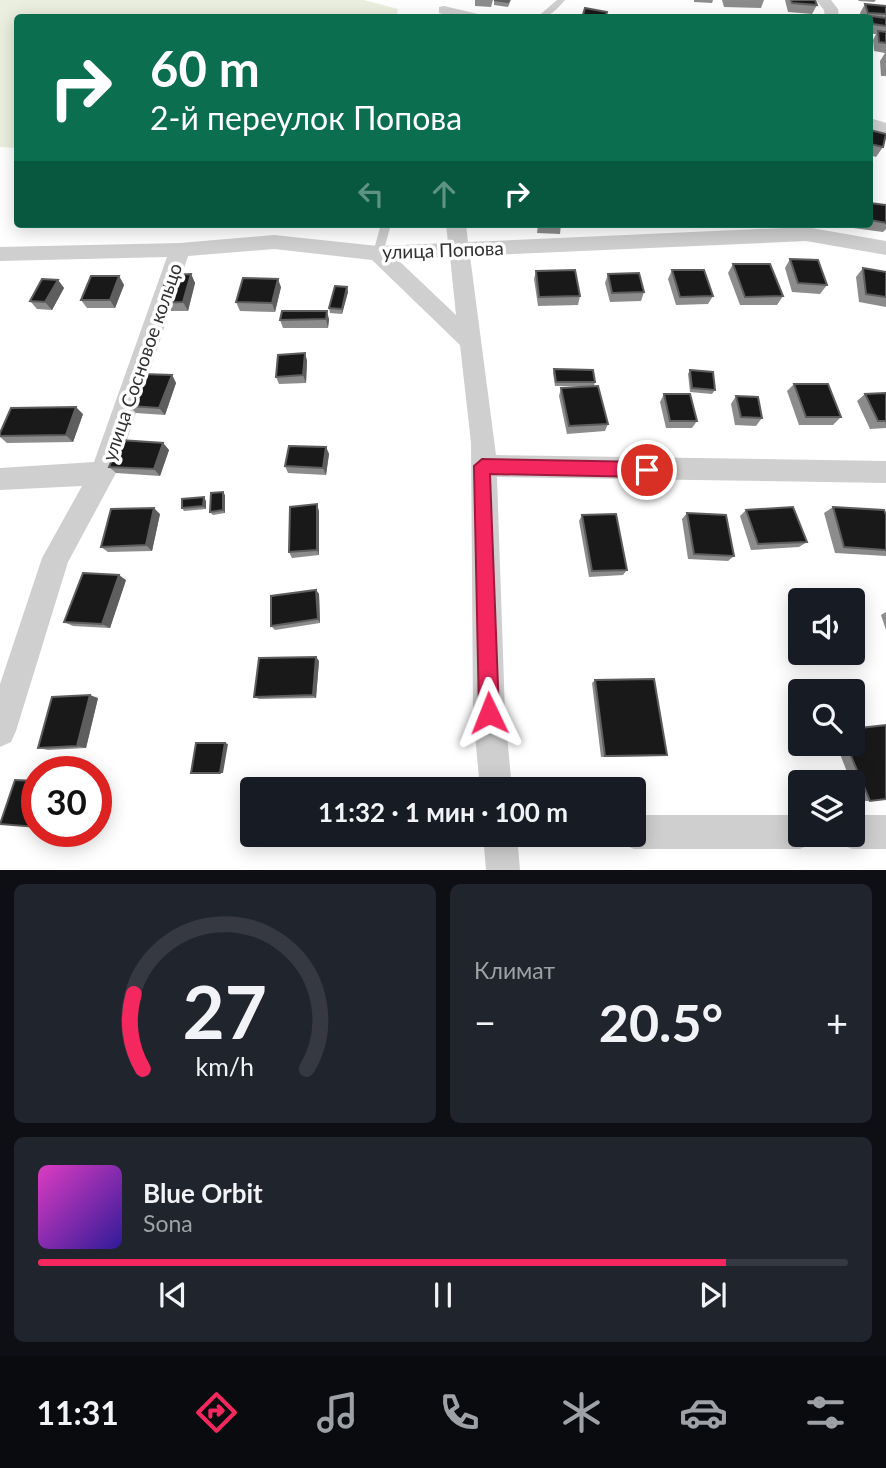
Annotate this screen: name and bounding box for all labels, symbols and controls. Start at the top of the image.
text: 60 m [150,39,260,97]
icon: right [35,42,126,133]
text: 2-й переулок Попова [150,98,462,137]
icon: left [352,175,390,213]
icon: ahead [425,175,463,213]
icon: right [498,175,536,213]
street label: улица Попова [382,236,504,263]
street label: улица Сосновое кольцо [97,260,186,464]
pin [617,440,677,500]
icon: arrive [628,451,666,489]
map controls [788,588,865,847]
button: sound [788,588,865,665]
position arrow [452,676,526,750]
button: search [788,679,865,756]
speed limit sign: 30 [21,756,112,847]
button: layers [788,770,865,847]
text: 11:32 · 1 мин · 100 m [318,796,568,828]
text: Климат [474,956,555,984]
text: 27 [183,968,267,1056]
text: 20.5° [599,991,723,1053]
text: − [474,999,496,1045]
text: + [826,999,848,1045]
text: km/h [196,1051,254,1081]
text: Blue Orbit [143,1177,263,1209]
text: Sona [143,1209,193,1237]
icon: previous [154,1276,192,1314]
icon: pause [424,1276,462,1314]
icon: next [694,1276,732,1314]
icon: directions [192,1388,241,1437]
icon: music [313,1388,362,1437]
icon: phone [435,1388,484,1437]
icon: climate [557,1388,606,1437]
icon: car [679,1388,728,1437]
icon: filters [801,1388,850,1437]
text: 11:31 [36,1393,119,1432]

